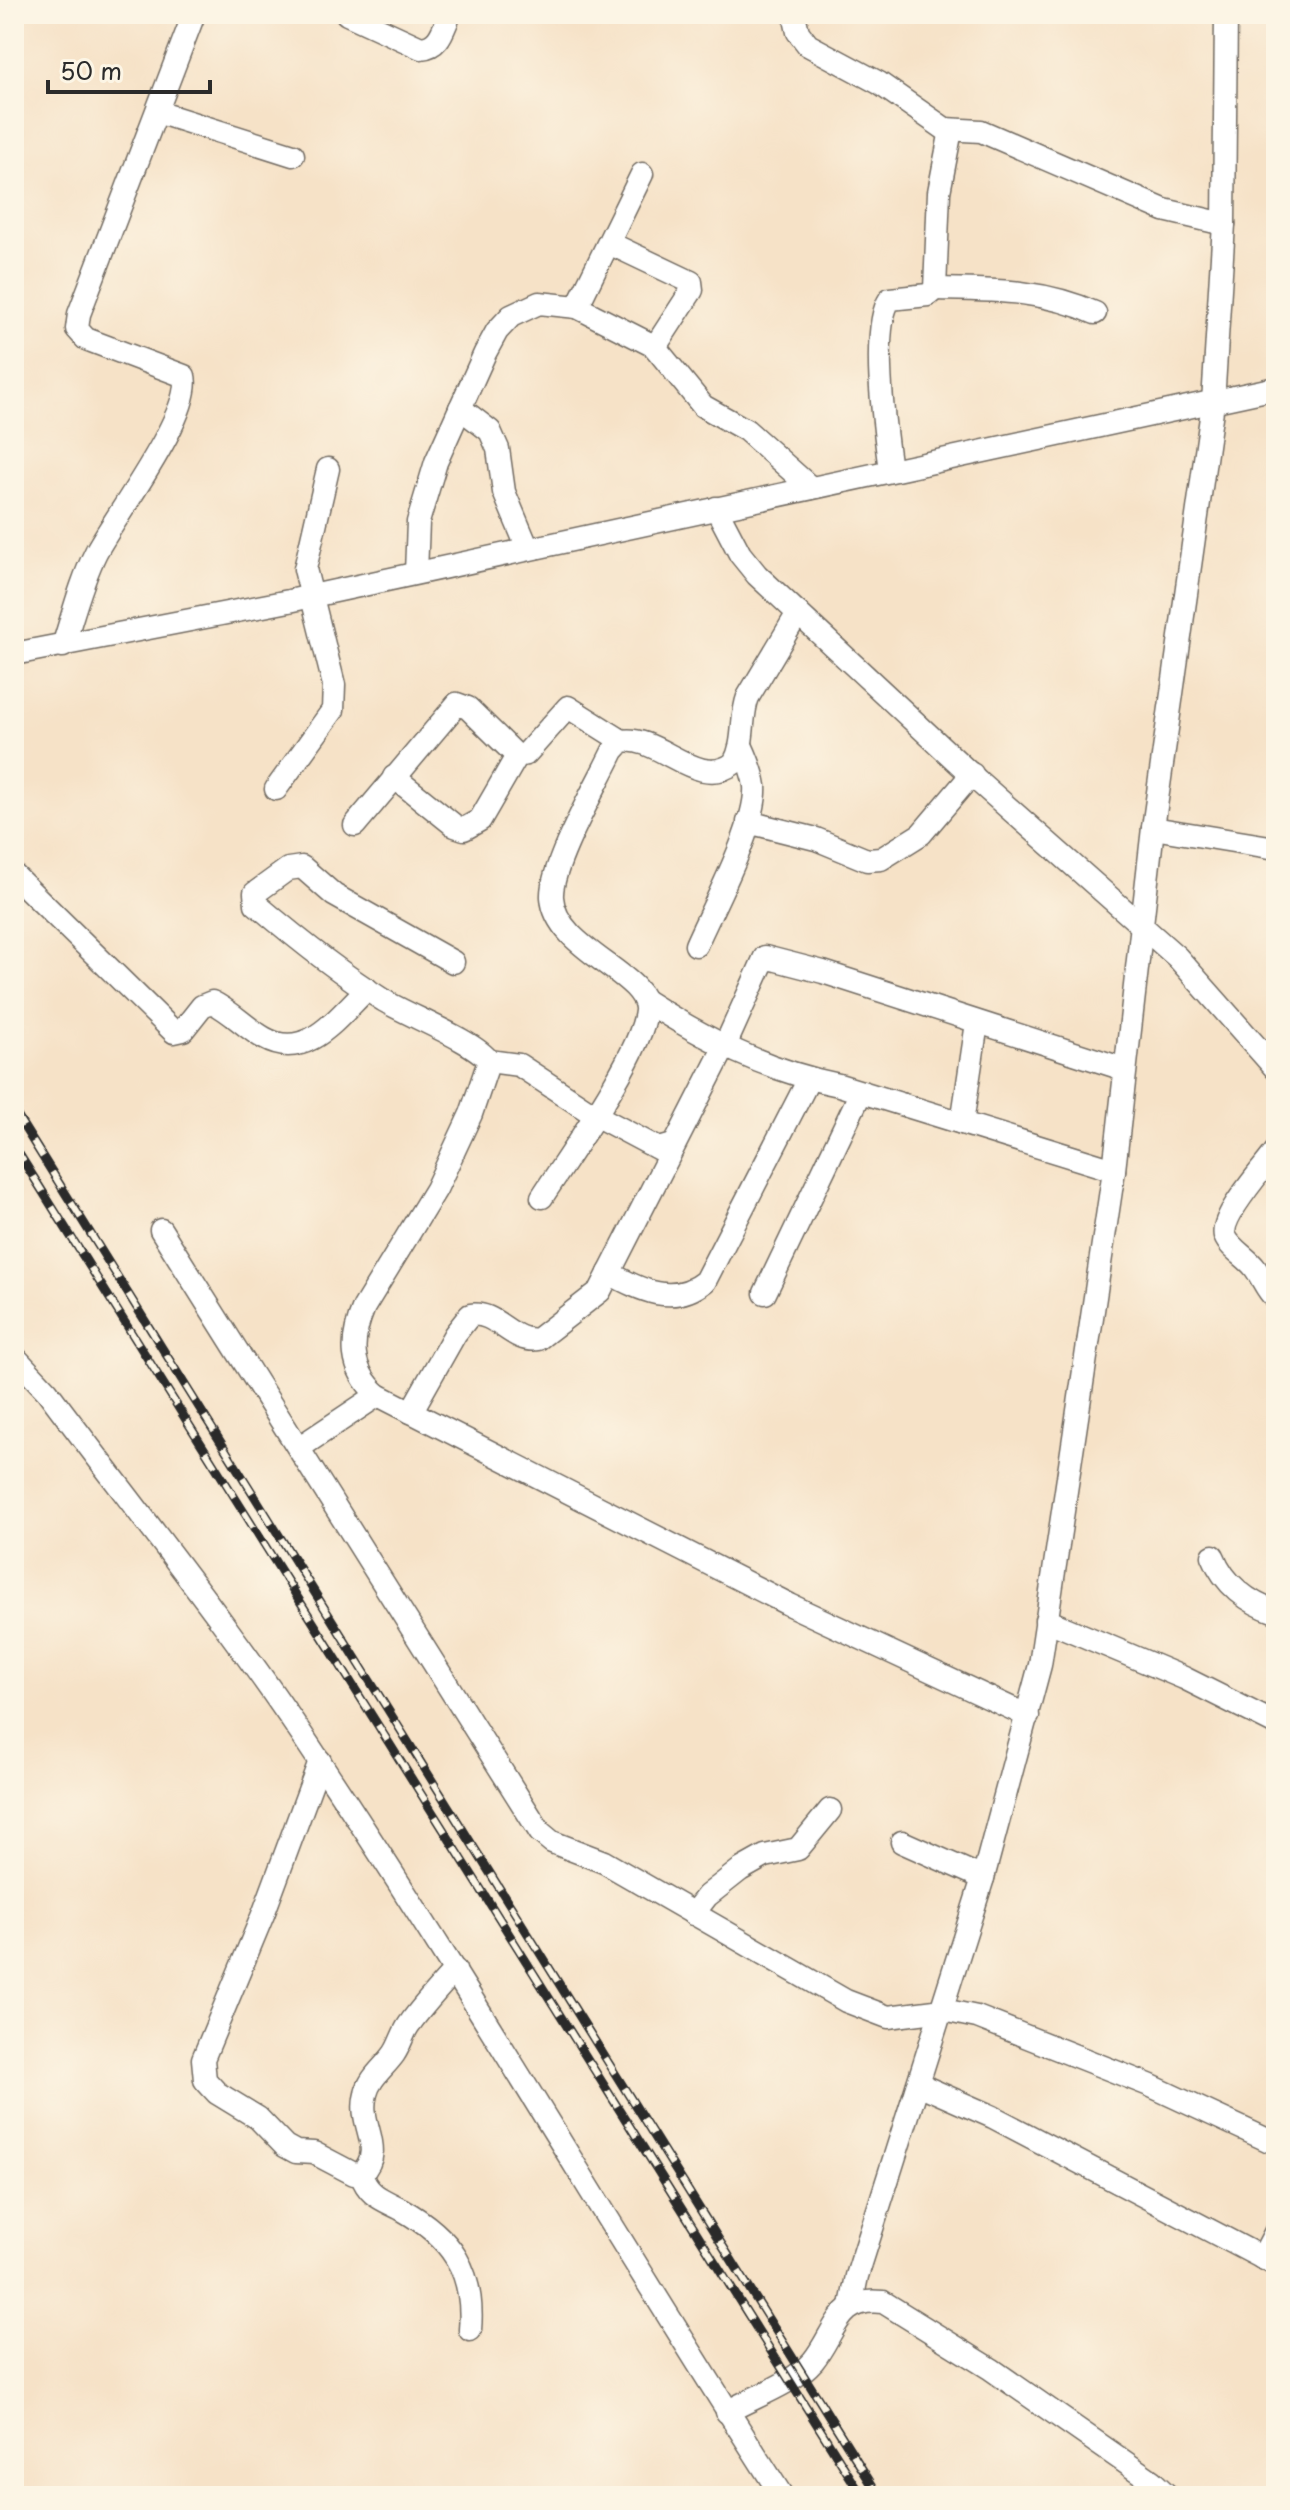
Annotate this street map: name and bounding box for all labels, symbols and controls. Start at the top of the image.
scale bar [48,44,210,94]
text: 50 m [60,52,122,88]

